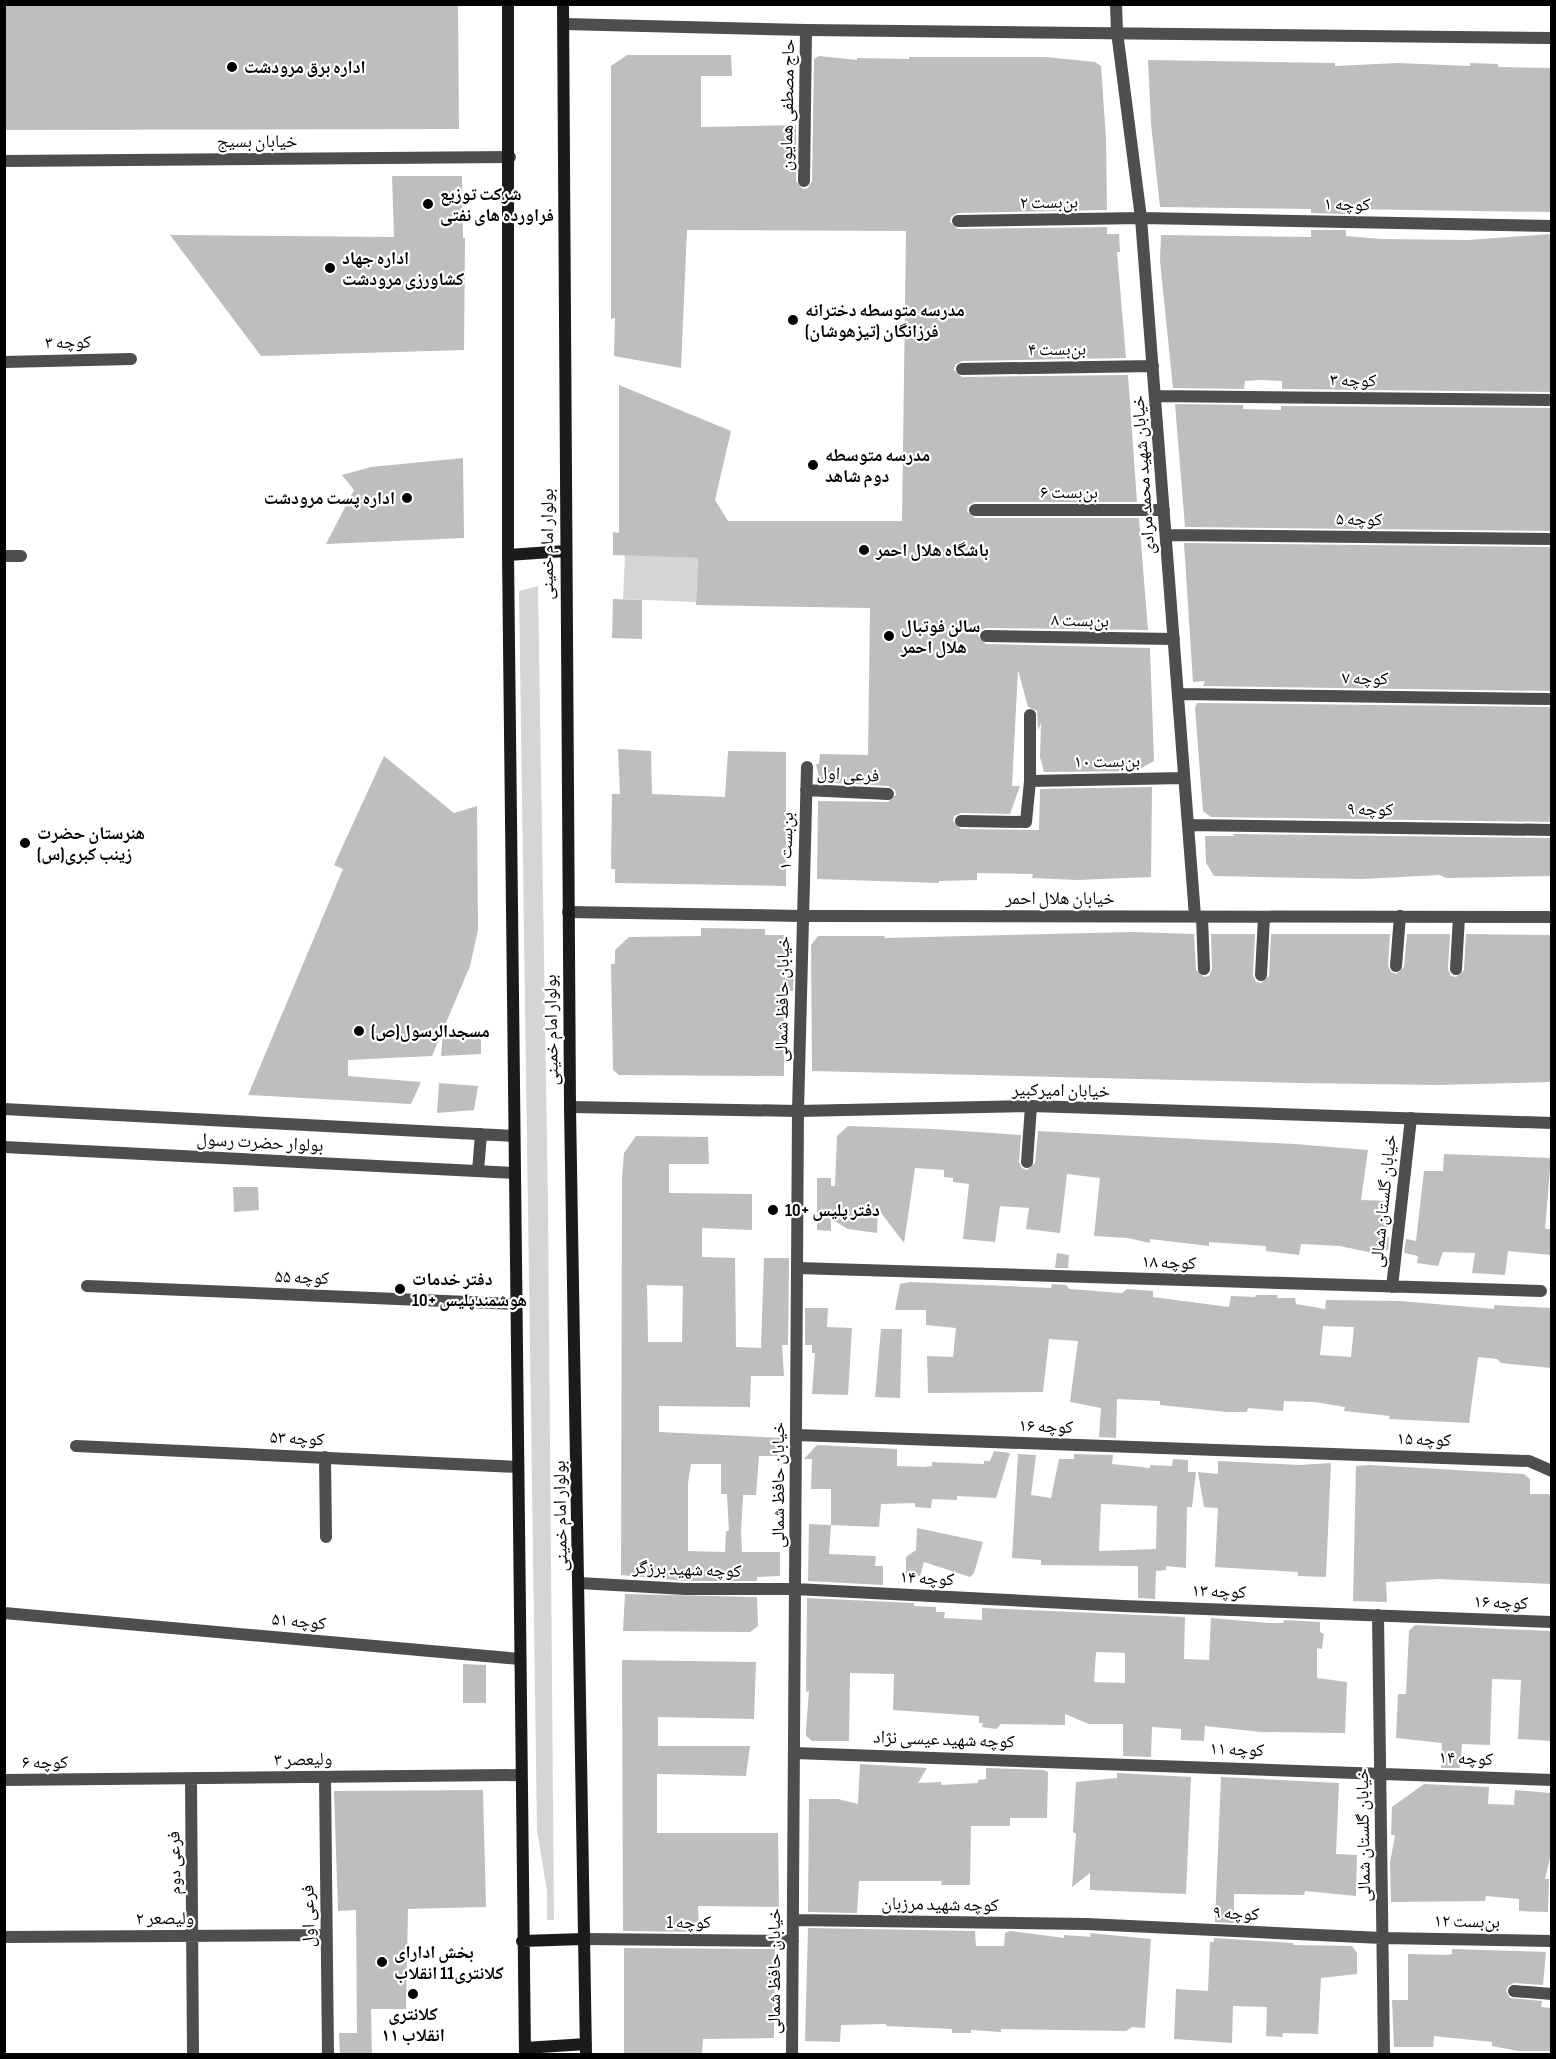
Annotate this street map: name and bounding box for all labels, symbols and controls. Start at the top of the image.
street label: حاج مصطفی همایون [776,39,800,171]
place label: اداره برق مرودشت [244,57,366,78]
marker: اداره برق مرودشت [225,60,239,74]
street label: خیابان بسیج [217,131,297,153]
place label: شرکت توزیع فراورده های نفتی [440,184,554,226]
street label: بن‌بست ۲ [1020,191,1078,214]
street label: کوچه ۱ [1324,194,1371,215]
marker: شرکت توزیع فراورده های نفتی [421,197,435,211]
place label: اداره جهاد کشاورزی مرودشت [342,248,464,290]
marker: اداره جهاد کشاورزی مرودشت [323,261,337,275]
place label: مدرسه متوسطه دخترانه فرزانگان (تیزهوشان) [805,300,965,342]
marker: مدرسه متوسطه دخترانه فرزانگان (تیزهوشان) [786,313,800,327]
street label: کوچه ۳ [45,332,92,353]
street label: بن‌بست ۴ [1028,338,1086,361]
street label: کوچه ۳ [1330,370,1377,391]
street label: خیابان شهید محمد مرادی [1127,395,1160,555]
place label: مدرسه متوسطه دوم شاهد [825,445,930,488]
marker: مدرسه متوسطه دوم شاهد [806,458,820,472]
street label: بن‌بست ۶ [1040,482,1098,503]
place label: اداره پست مرودشت [264,488,395,509]
street label: بولوار امام خمینی [537,488,559,600]
marker: اداره پست مرودشت [400,491,414,505]
street label: کوچه ۵ [1336,509,1383,530]
place label: باشگاه هلال احمر [875,540,989,561]
marker: باشگاه هلال احمر [857,543,871,557]
street label: بن‌بست ۸ [1051,609,1109,632]
place label: سالن فوتبال هلال احمر [900,616,980,658]
marker: سالن فوتبال هلال احمر [882,629,896,643]
street label: کوچه ۷ [1342,668,1389,689]
street label: بن‌بست ۱۰ [1074,750,1140,773]
street label: فرعی اول [816,762,880,787]
street label: کوچه ۹ [1347,799,1394,820]
street label: بن‌بست ۱ [775,812,798,870]
place label: هنرستان حضرت زینب کبری(س) [37,823,145,865]
marker: هنرستان حضرت زینب کبری(س) [18,836,32,850]
street label: خیابان هلال احمر [1004,888,1115,909]
street label: خیابان حافظ شمالی [771,936,794,1062]
street label: بولوار امام خمینی [540,974,564,1086]
place label: مسجدالرسول(ص) [371,1021,490,1042]
marker: مسجدالرسول(ص) [352,1024,366,1038]
street label: خیابان امیرکبیر [1011,1079,1110,1102]
street label: بولوار حضرت رسول [196,1129,324,1156]
street label: خیابان گلستان شمالی [1366,1133,1401,1269]
place label: دفتر پلیس +10 [785,1200,880,1221]
marker: دفتر پلیس +10 [766,1203,780,1217]
street label: کوچه ۱۸ [1141,1251,1197,1274]
street label: کوچه ۵۵ [274,1266,330,1289]
place label: دفتر خدمات هوشمندپلیس +10 [412,1269,527,1311]
marker: دفتر خدمات هوشمندپلیس +10 [393,1282,407,1296]
street label: کوچه ۱۶ [1018,1415,1074,1438]
street label: خیابان حافظ شمالی [768,1422,789,1548]
street label: کوچه ۵۳ [269,1427,325,1450]
street label: کوچه ۱۵ [1396,1428,1452,1451]
street label: بولوار امام خمینی [549,1460,573,1572]
street label: کوچه شهید برزگر [631,1557,742,1582]
street label: کوچه ۱۴ [899,1567,955,1590]
street label: کوچه ۱۳ [1191,1580,1247,1603]
street label: کوچه ۱۶ [1473,1591,1529,1614]
street label: کوچه ۵۱ [271,1609,328,1634]
street label: کوچه شهید عیسی نژاد [873,1727,1016,1752]
street label: کوچه ۱۱ [1209,1738,1265,1761]
street label: کوچه ۱۴ [1438,1747,1494,1770]
street label: ولیعصر ۳ [274,1748,332,1771]
street label: کوچه ۶ [22,1752,69,1773]
street label: خیابان گلستان شمالی [1352,1768,1375,1902]
street label: فرعی دوم [163,1831,187,1895]
street label: فرعی اول [297,1885,320,1947]
street label: کوچه شهید مرزبان [881,1893,999,1916]
street label: کوچه ۹ [1212,1902,1260,1925]
street label: ولیصعر ۲ [136,1908,194,1929]
street label: خیابان حافظ شمالی [764,1908,785,2034]
street label: بن‌بست ۱۲ [1434,1910,1500,1933]
street label: کوچه 1 [667,1912,712,1933]
place label: بخش ادارای کلانتری11 انقلاب [394,1942,504,1984]
marker: بخش ادارای کلانتری11 انقلاب [375,1955,389,1969]
marker: کلانتری ۱۱ انقلاب [406,1987,420,2001]
place label: کلانتری ۱۱ انقلاب [381,2004,445,2046]

